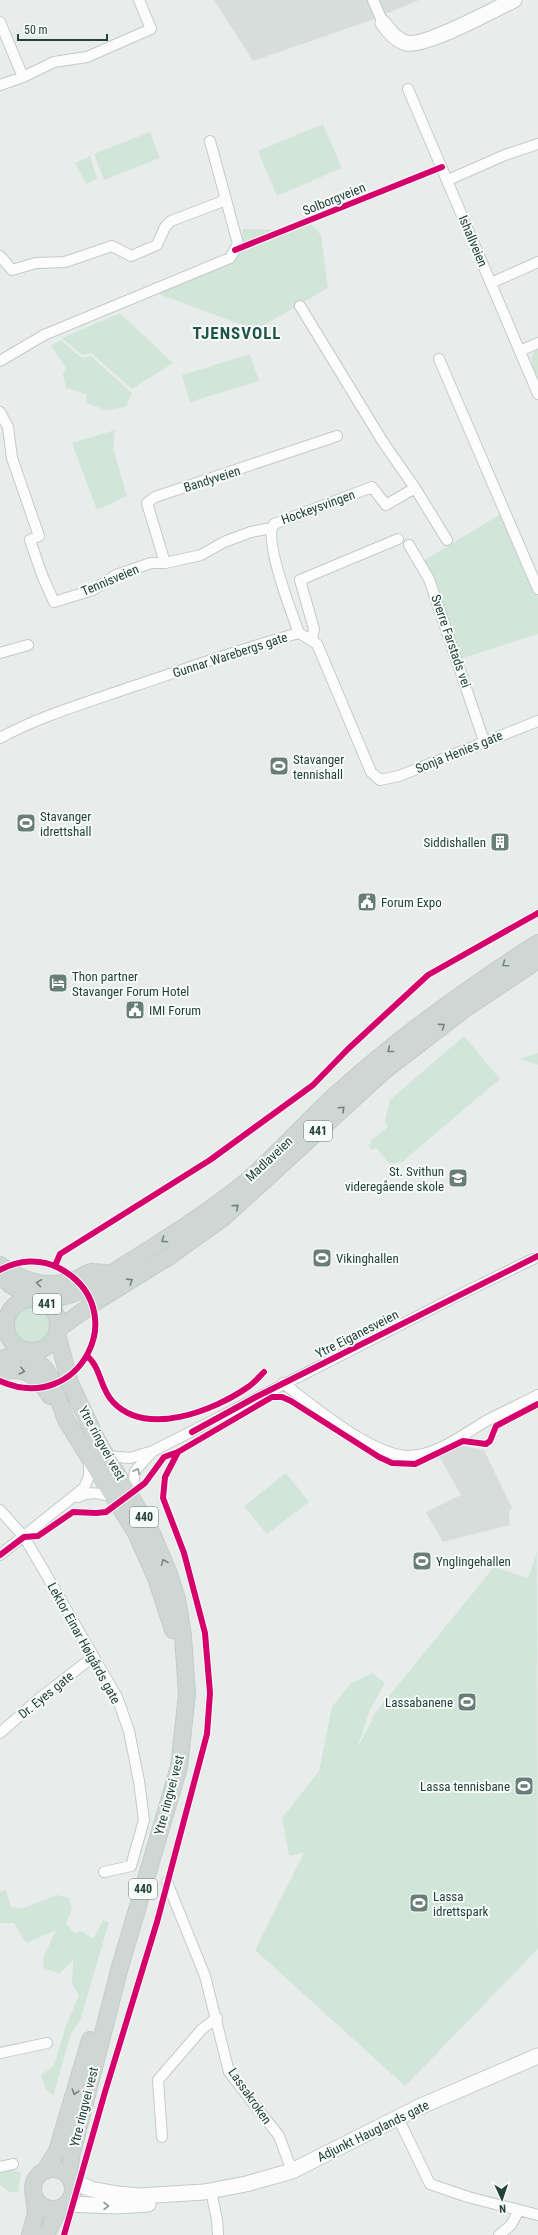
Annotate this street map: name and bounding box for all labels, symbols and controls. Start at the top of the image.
scale bar [18,16,107,42]
text: 50 m [24,23,48,37]
street label: Solborgveien [300,180,368,218]
street label: Ishallveien [455,213,491,269]
district label: TJENSVOLL [193,323,281,343]
street label: Bandyveien [182,463,242,495]
street label: Hockeysvingen [279,487,357,527]
street label: Tennisveien [79,561,141,599]
street label: Sverre Farstads vei [428,593,474,689]
street label: Gunnar Warebergs gate [171,629,289,681]
street label: Sonja Henies gate [413,728,505,776]
place label: Stavanger tennishall [293,752,344,782]
sports icon: Stavanger tennishall [268,755,290,777]
place label: Stavanger idrettshall [40,809,91,839]
sports icon: Stavanger idrettshall [15,812,37,834]
building icon: Siddishallen [489,831,511,853]
place label: Siddishallen [424,835,486,850]
public building icon: Forum Expo [356,891,378,913]
place label: Forum Expo [381,895,442,910]
one-way arrow [503,959,510,966]
place label: Thon partner Stavanger Forum Hotel [72,969,189,999]
hotel icon: Thon partner Stavanger Forum Hotel [47,972,69,994]
public building icon: IMI Forum [124,999,146,1021]
place label: IMI Forum [149,1003,201,1018]
one-way arrow [437,1023,444,1030]
one-way arrow [387,1045,394,1052]
one-way arrow [337,1106,345,1113]
road number: 441 [304,1121,332,1141]
street label: Madlaveien [242,1134,296,1184]
place label: St. Svithun videregående skole [345,1164,444,1194]
school or university icon: St. Svithun videregående skole [447,1167,469,1189]
one-way arrow [232,1204,239,1211]
one-way arrow [161,1235,168,1243]
sports icon: Vikinghallen [311,1247,333,1269]
place label: Vikinghallen [336,1251,399,1266]
one-way arrow [126,1278,133,1285]
one-way arrow [36,1279,42,1288]
road number: 441 [33,1294,61,1314]
street label: Ytre Eiganesveien [313,1307,401,1361]
one-way arrow [19,1366,26,1374]
street label: Ytre ringvei vest [76,1404,129,1483]
one-way arrow [132,1468,140,1475]
road number: 440 [130,1507,158,1527]
sports icon: Ynglingehallen [411,1550,433,1572]
place label: Ynglingehallen [436,1554,511,1569]
one-way arrow [161,1558,169,1565]
street label: Lektor Einar Høigårds gate [44,1580,124,1706]
street label: Dr. Eyes gate [16,1668,76,1722]
sports icon: Lassabanene [456,1691,478,1713]
place label: Lassabanene [385,1695,453,1710]
street label: Ytre ringvei vest [151,1753,187,1837]
sports icon: Lassa tennisbane [513,1775,535,1797]
place label: Lassa tennisbane [420,1779,510,1794]
road number: 440 [129,1879,157,1899]
place label: Lassa idrettspark [433,1889,489,1919]
sports icon: Lassa idrettspark [408,1892,430,1914]
street label: Ytre ringvei vest [67,2065,101,2149]
street label: Lassakroken [225,2065,275,2127]
one-way arrow [71,2088,80,2095]
street label: Adjunkt Hauglands gate [315,2097,431,2165]
north arrow [482,2179,522,2219]
one-way arrow [103,2202,109,2210]
text: N [499,2202,506,2215]

